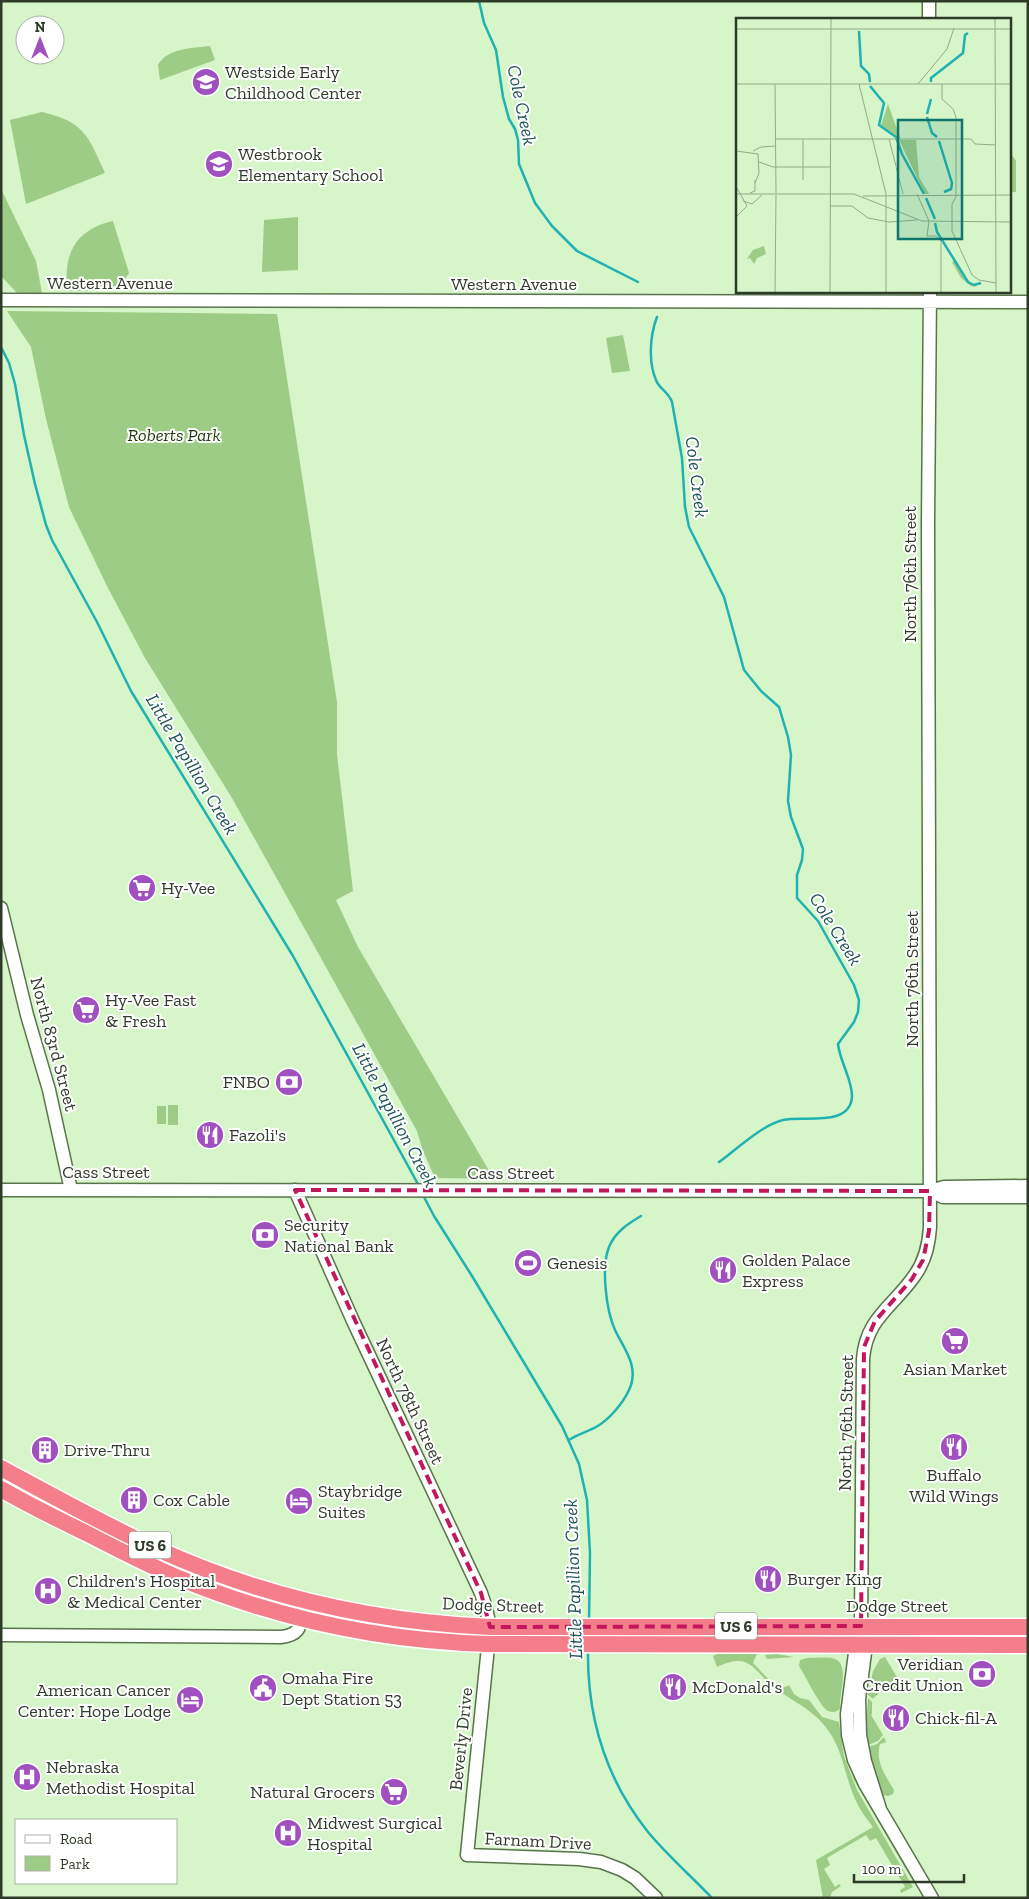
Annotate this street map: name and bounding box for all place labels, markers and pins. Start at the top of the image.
place label: Westside Early Childhood Center [225,61,362,104]
school or university icon: Westside Early Childhood Center [191,67,221,97]
place label: Westbrook Elementary School [238,143,383,186]
school or university icon: Westbrook Elementary School [204,149,234,179]
supermarket icon: Hy-Vee [127,873,157,903]
place label: Hy-Vee [161,877,215,899]
place label: Hy-Vee Fast & Fresh [105,989,197,1032]
supermarket icon: Hy-Vee Fast & Fresh [71,995,101,1025]
bank icon: FNBO [274,1067,304,1097]
place label: FNBO [223,1071,270,1093]
restaurant icon: Fazoli's [195,1120,225,1150]
place label: Fazoli's [229,1124,286,1146]
place label: Security National Bank [284,1214,394,1257]
bank icon: Security National Bank [250,1220,280,1250]
sports icon: Genesis [513,1248,543,1278]
place label: Golden Palace Express [742,1249,850,1292]
place label: Genesis [547,1252,608,1274]
restaurant icon: Golden Palace Express [708,1255,738,1285]
supermarket icon: Asian Market [940,1326,970,1356]
place label: Asian Market [903,1358,1007,1380]
restaurant icon: Buffalo Wild Wings [939,1432,969,1462]
building icon: Drive-Thru [30,1435,60,1465]
place label: Drive-Thru [64,1439,150,1461]
place label: Buffalo Wild Wings [909,1464,999,1507]
place label: Staybridge Suites [318,1480,402,1523]
building icon: Cox Cable [119,1485,149,1515]
hotel icon: Staybridge Suites [284,1486,314,1516]
place label: Cox Cable [153,1489,230,1511]
restaurant icon: Burger King [753,1564,783,1594]
place label: Burger King [787,1568,882,1590]
place label: Children's Hospital & Medical Center [67,1570,215,1613]
hospital icon: Children's Hospital & Medical Center [33,1576,63,1606]
place label: Veridian Credit Union [862,1653,964,1696]
bank icon: Veridian Credit Union [967,1659,997,1689]
place label: Omaha Fire Dept Station 53 [282,1667,402,1710]
restaurant icon: McDonald's [658,1672,688,1702]
public building icon: Omaha Fire Dept Station 53 [248,1673,278,1703]
place label: McDonald's [692,1676,782,1698]
place label: American Cancer Center: Hope Lodge [18,1679,171,1722]
hotel icon: American Cancer Center: Hope Lodge [175,1685,205,1715]
restaurant icon: Chick-fil-A [881,1703,911,1733]
place label: Chick-fil-A [915,1707,997,1729]
place label: Nebraska Methodist Hospital [46,1756,195,1799]
hospital icon: Nebraska Methodist Hospital [12,1762,42,1792]
supermarket icon: Natural Grocers [379,1777,409,1807]
place label: Natural Grocers [250,1781,375,1803]
place label: Midwest Surgical Hospital [307,1812,443,1855]
hospital icon: Midwest Surgical Hospital [273,1818,303,1848]

